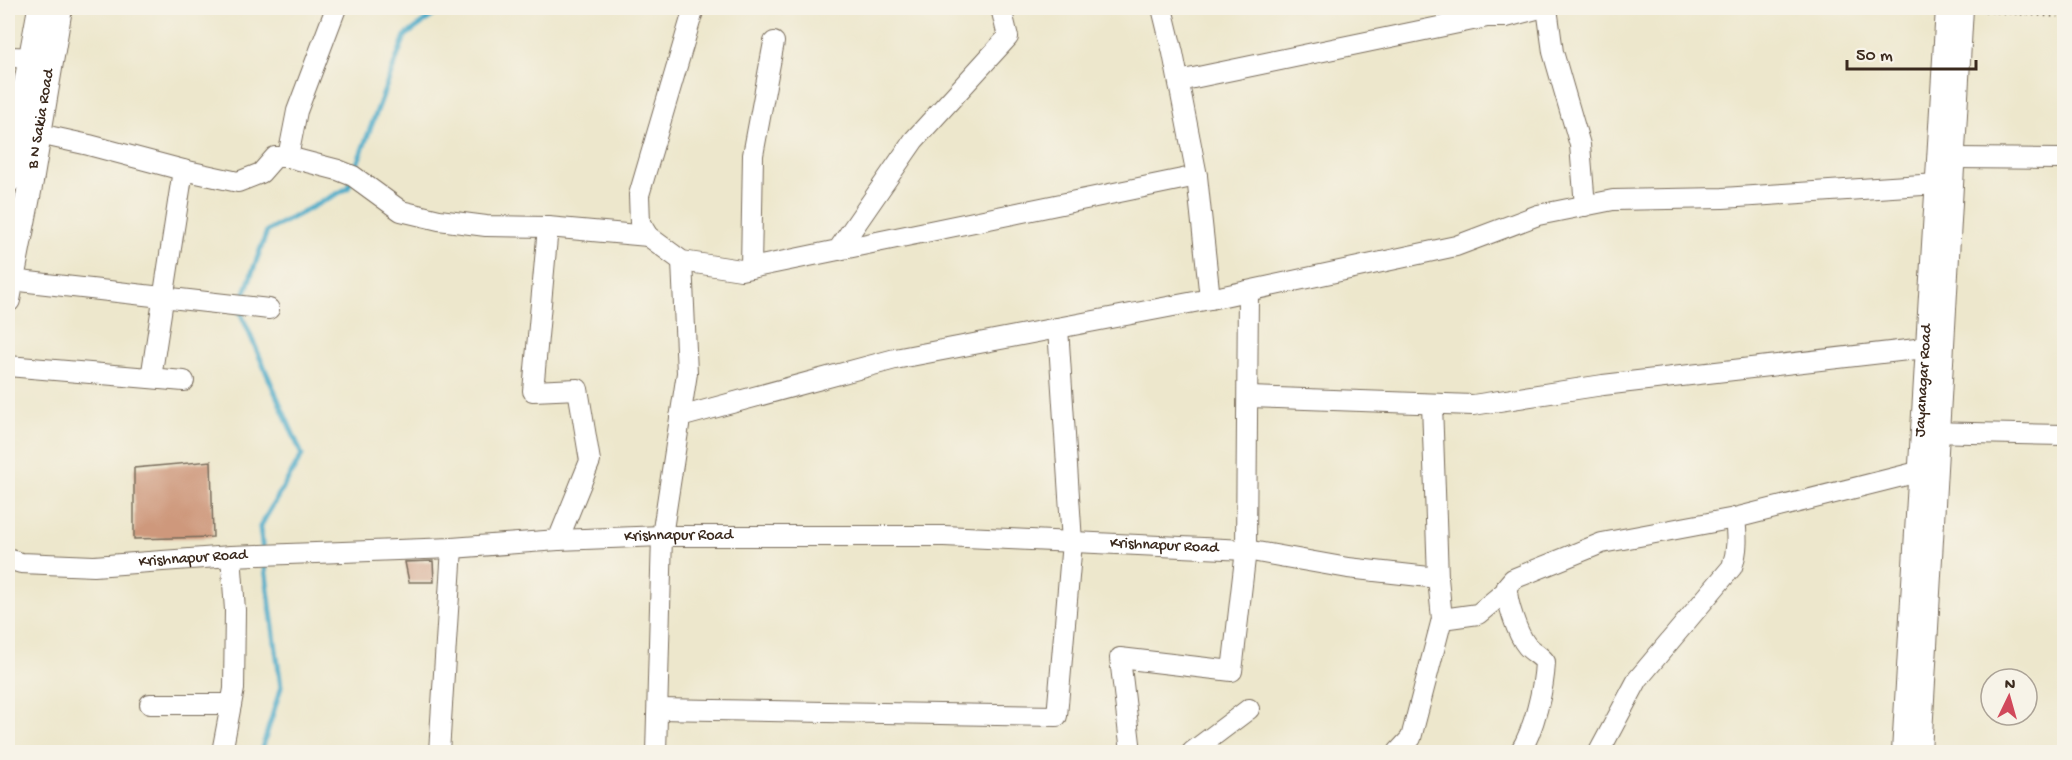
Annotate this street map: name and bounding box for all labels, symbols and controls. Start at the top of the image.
scale bar [1847,33,1976,71]
text: 50 m [1856,46,1893,67]
street label: B N Sakia Road [24,66,59,171]
street label: Jayanagar Road [1911,322,1937,438]
street label: Krishnapur Road [624,526,734,547]
street label: Krishnapur Road [1109,534,1221,558]
street label: Krishnapur Road [138,546,249,572]
north arrow [1979,667,2039,727]
text: N [2004,676,2017,696]

